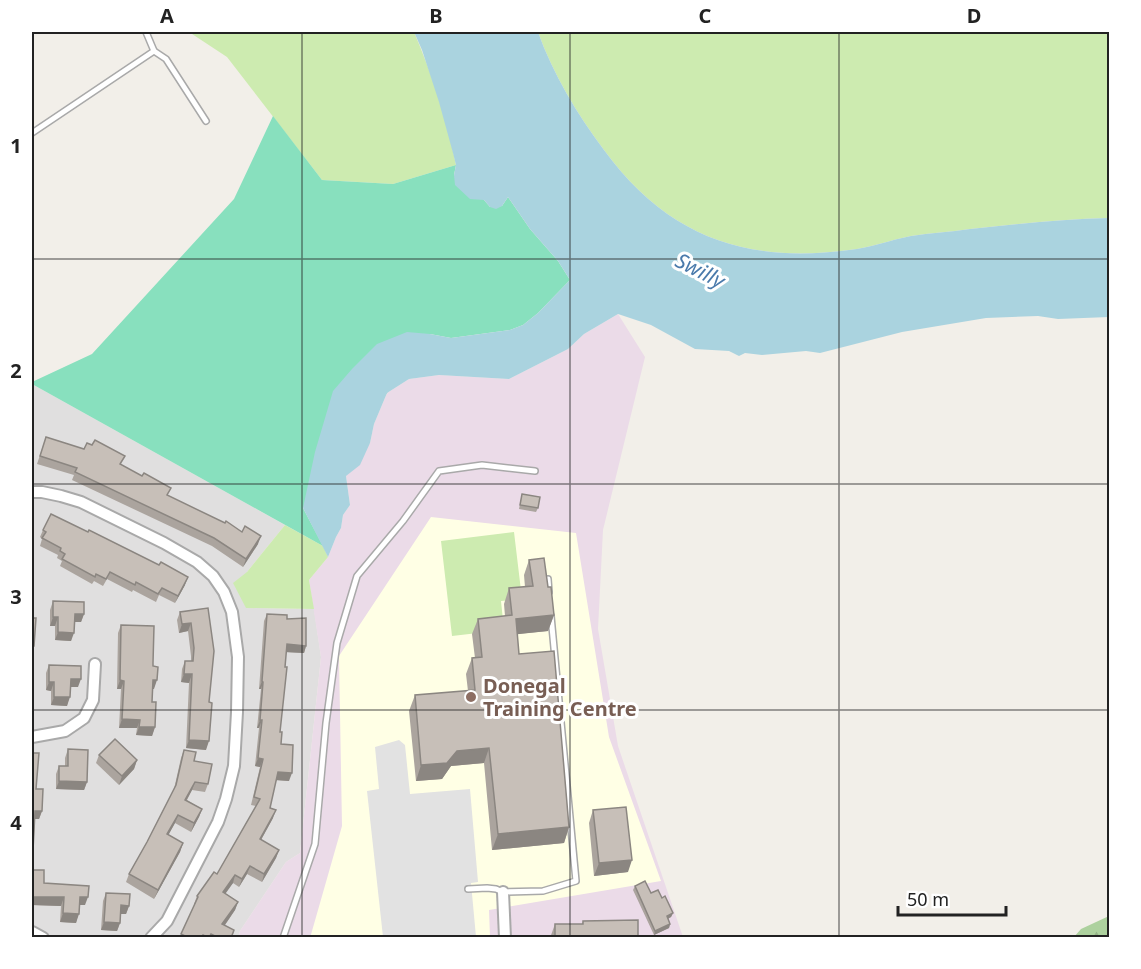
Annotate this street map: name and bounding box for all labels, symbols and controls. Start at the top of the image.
text: A [160,2,174,29]
text: B [429,2,443,29]
text: C [699,2,712,29]
text: D [967,2,981,29]
text: 1 [10,132,22,159]
water label: Swilly [671,246,731,295]
text: 2 [10,357,22,384]
text: 3 [10,583,22,610]
place label: Donegal Training Centre [483,672,637,722]
marker: Donegal Training Centre [464,690,478,704]
text: 4 [10,809,22,836]
scale bar [898,879,1006,917]
text: 50 m [907,887,949,911]

